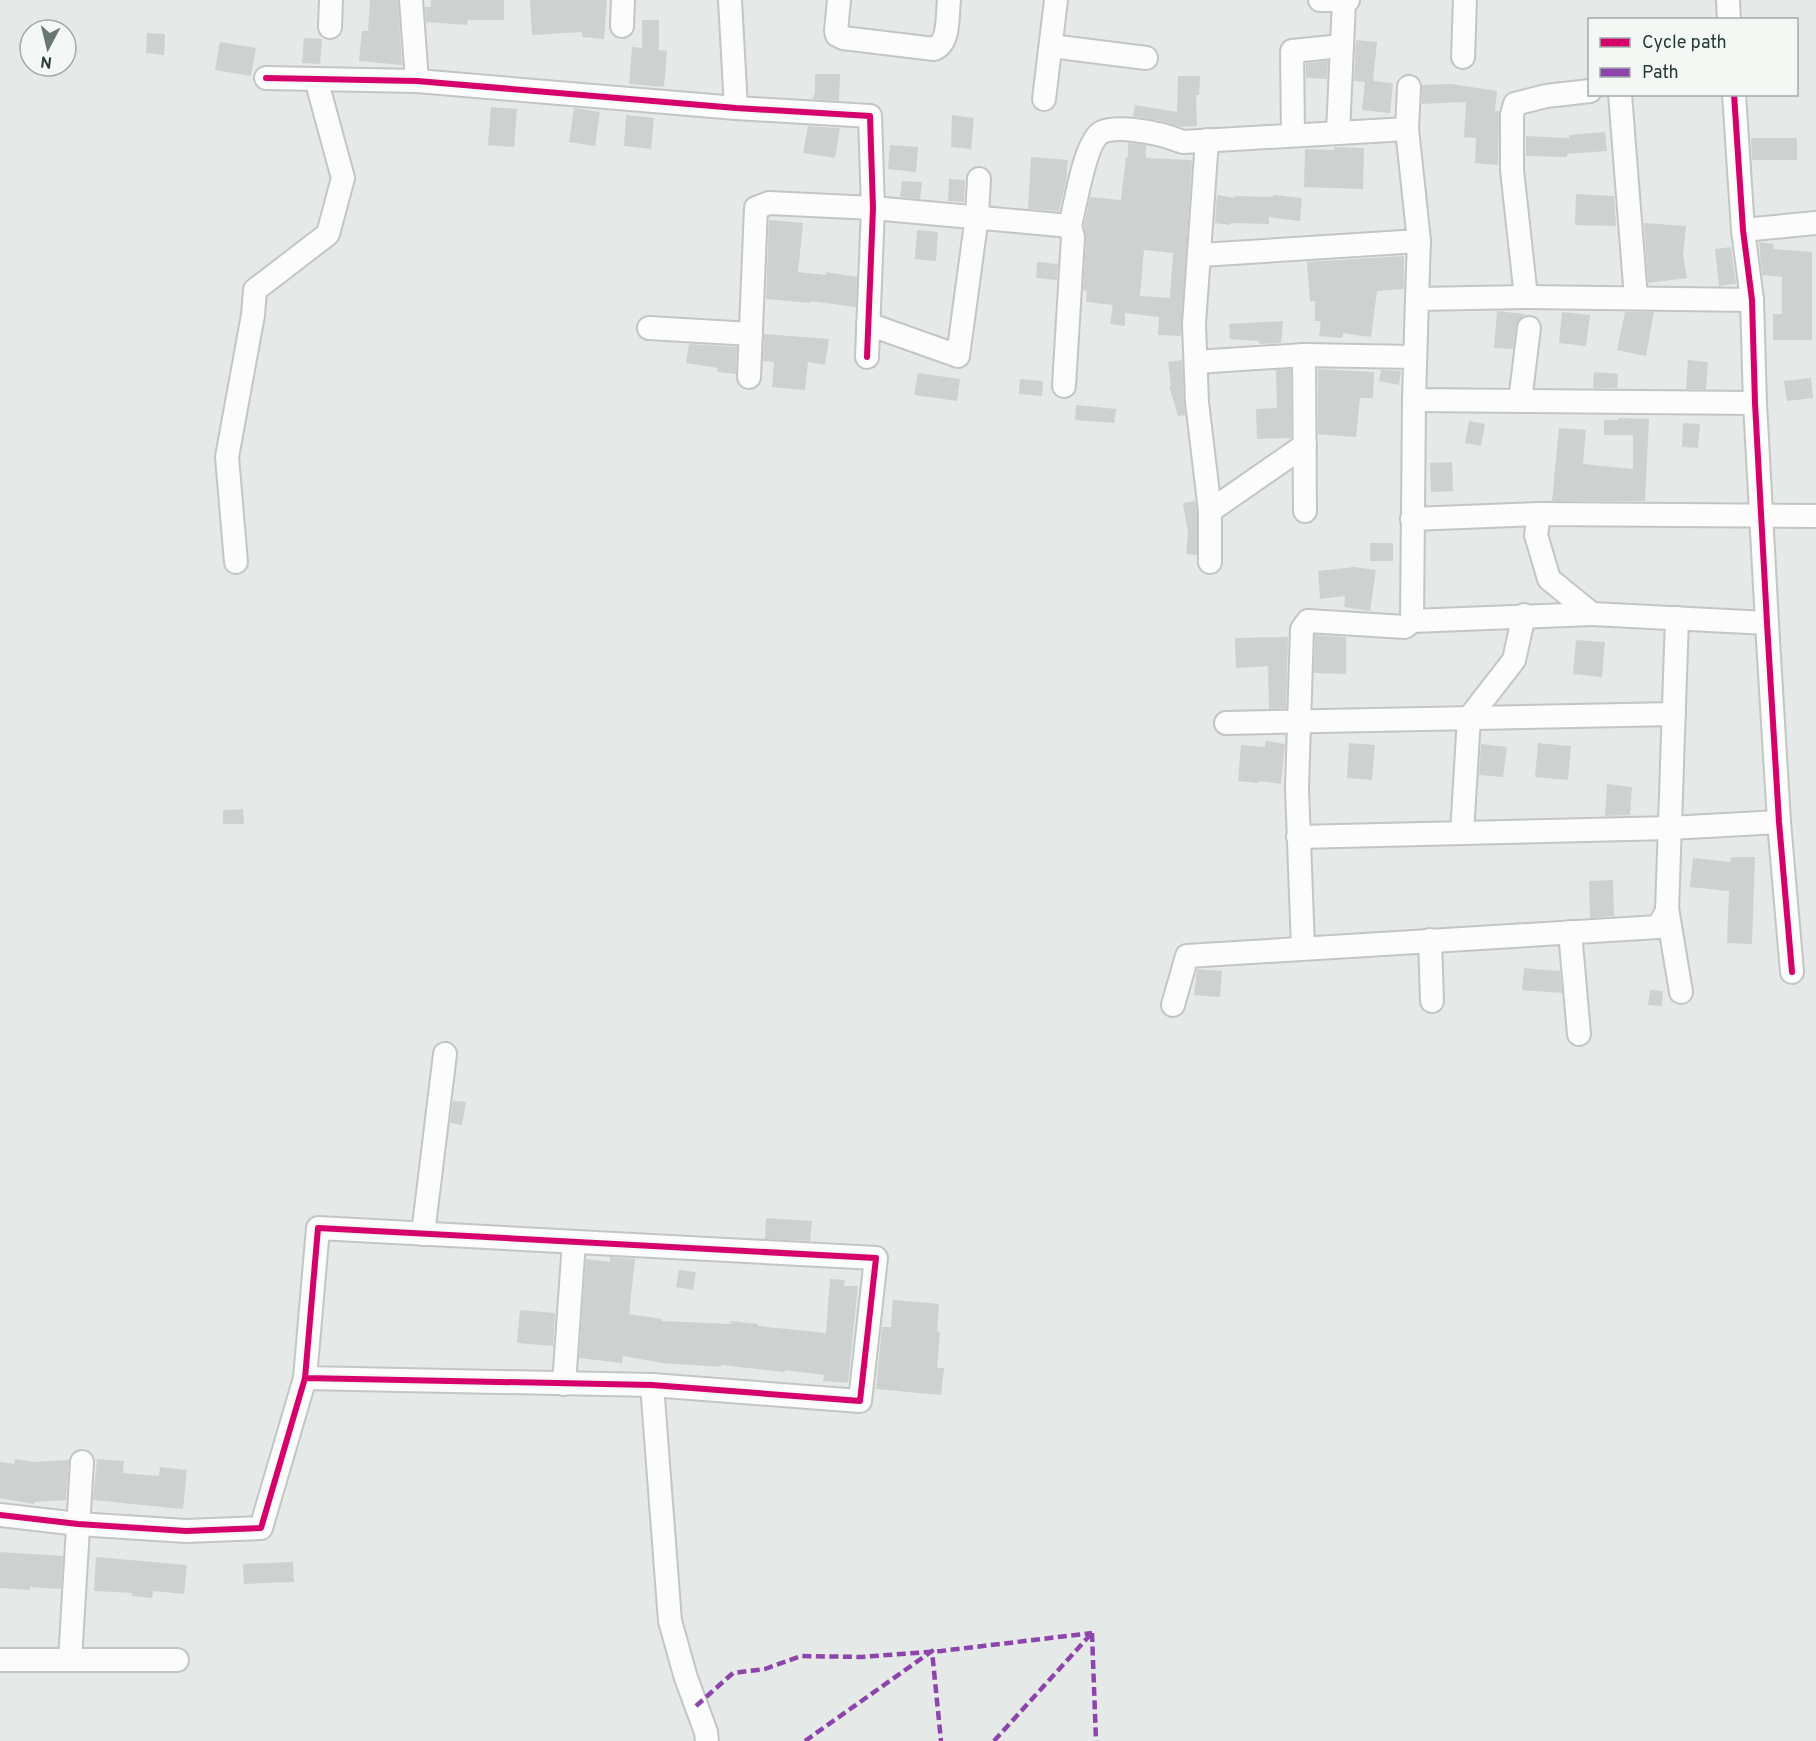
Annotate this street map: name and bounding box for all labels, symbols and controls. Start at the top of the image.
north arrow [18,18,78,78]
legend [1588,18,1798,96]
text: Cycle path [1642,32,1727,55]
text: N [39,50,53,72]
text: Path [1642,62,1679,85]

